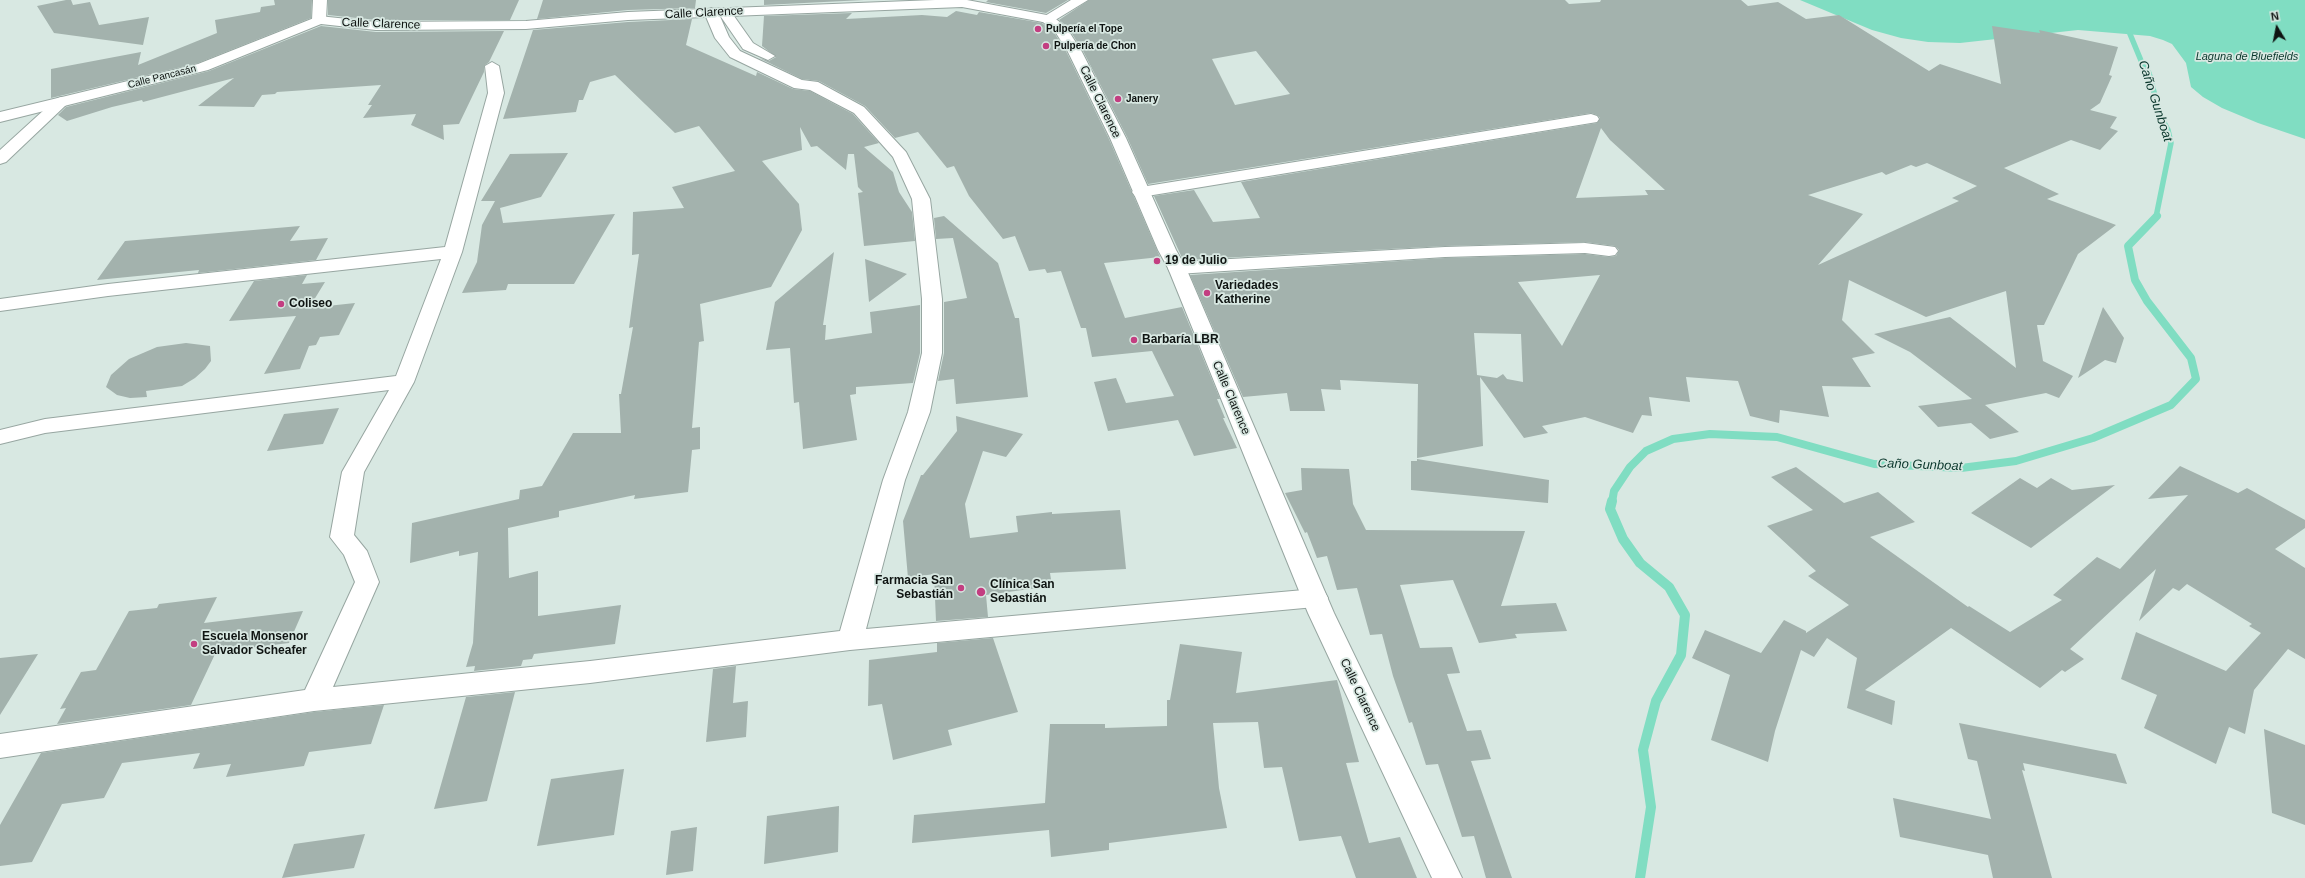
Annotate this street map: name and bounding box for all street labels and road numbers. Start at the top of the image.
street label: Calle Clarence [664,4,744,22]
street label: Calle Clarence [341,15,421,33]
street label: Calle Pancasán [127,63,197,91]
street label: Calle Clarence [1076,63,1124,141]
street label: Calle Clarence [1209,359,1253,437]
street label: Calle Clarence [1337,656,1383,734]

